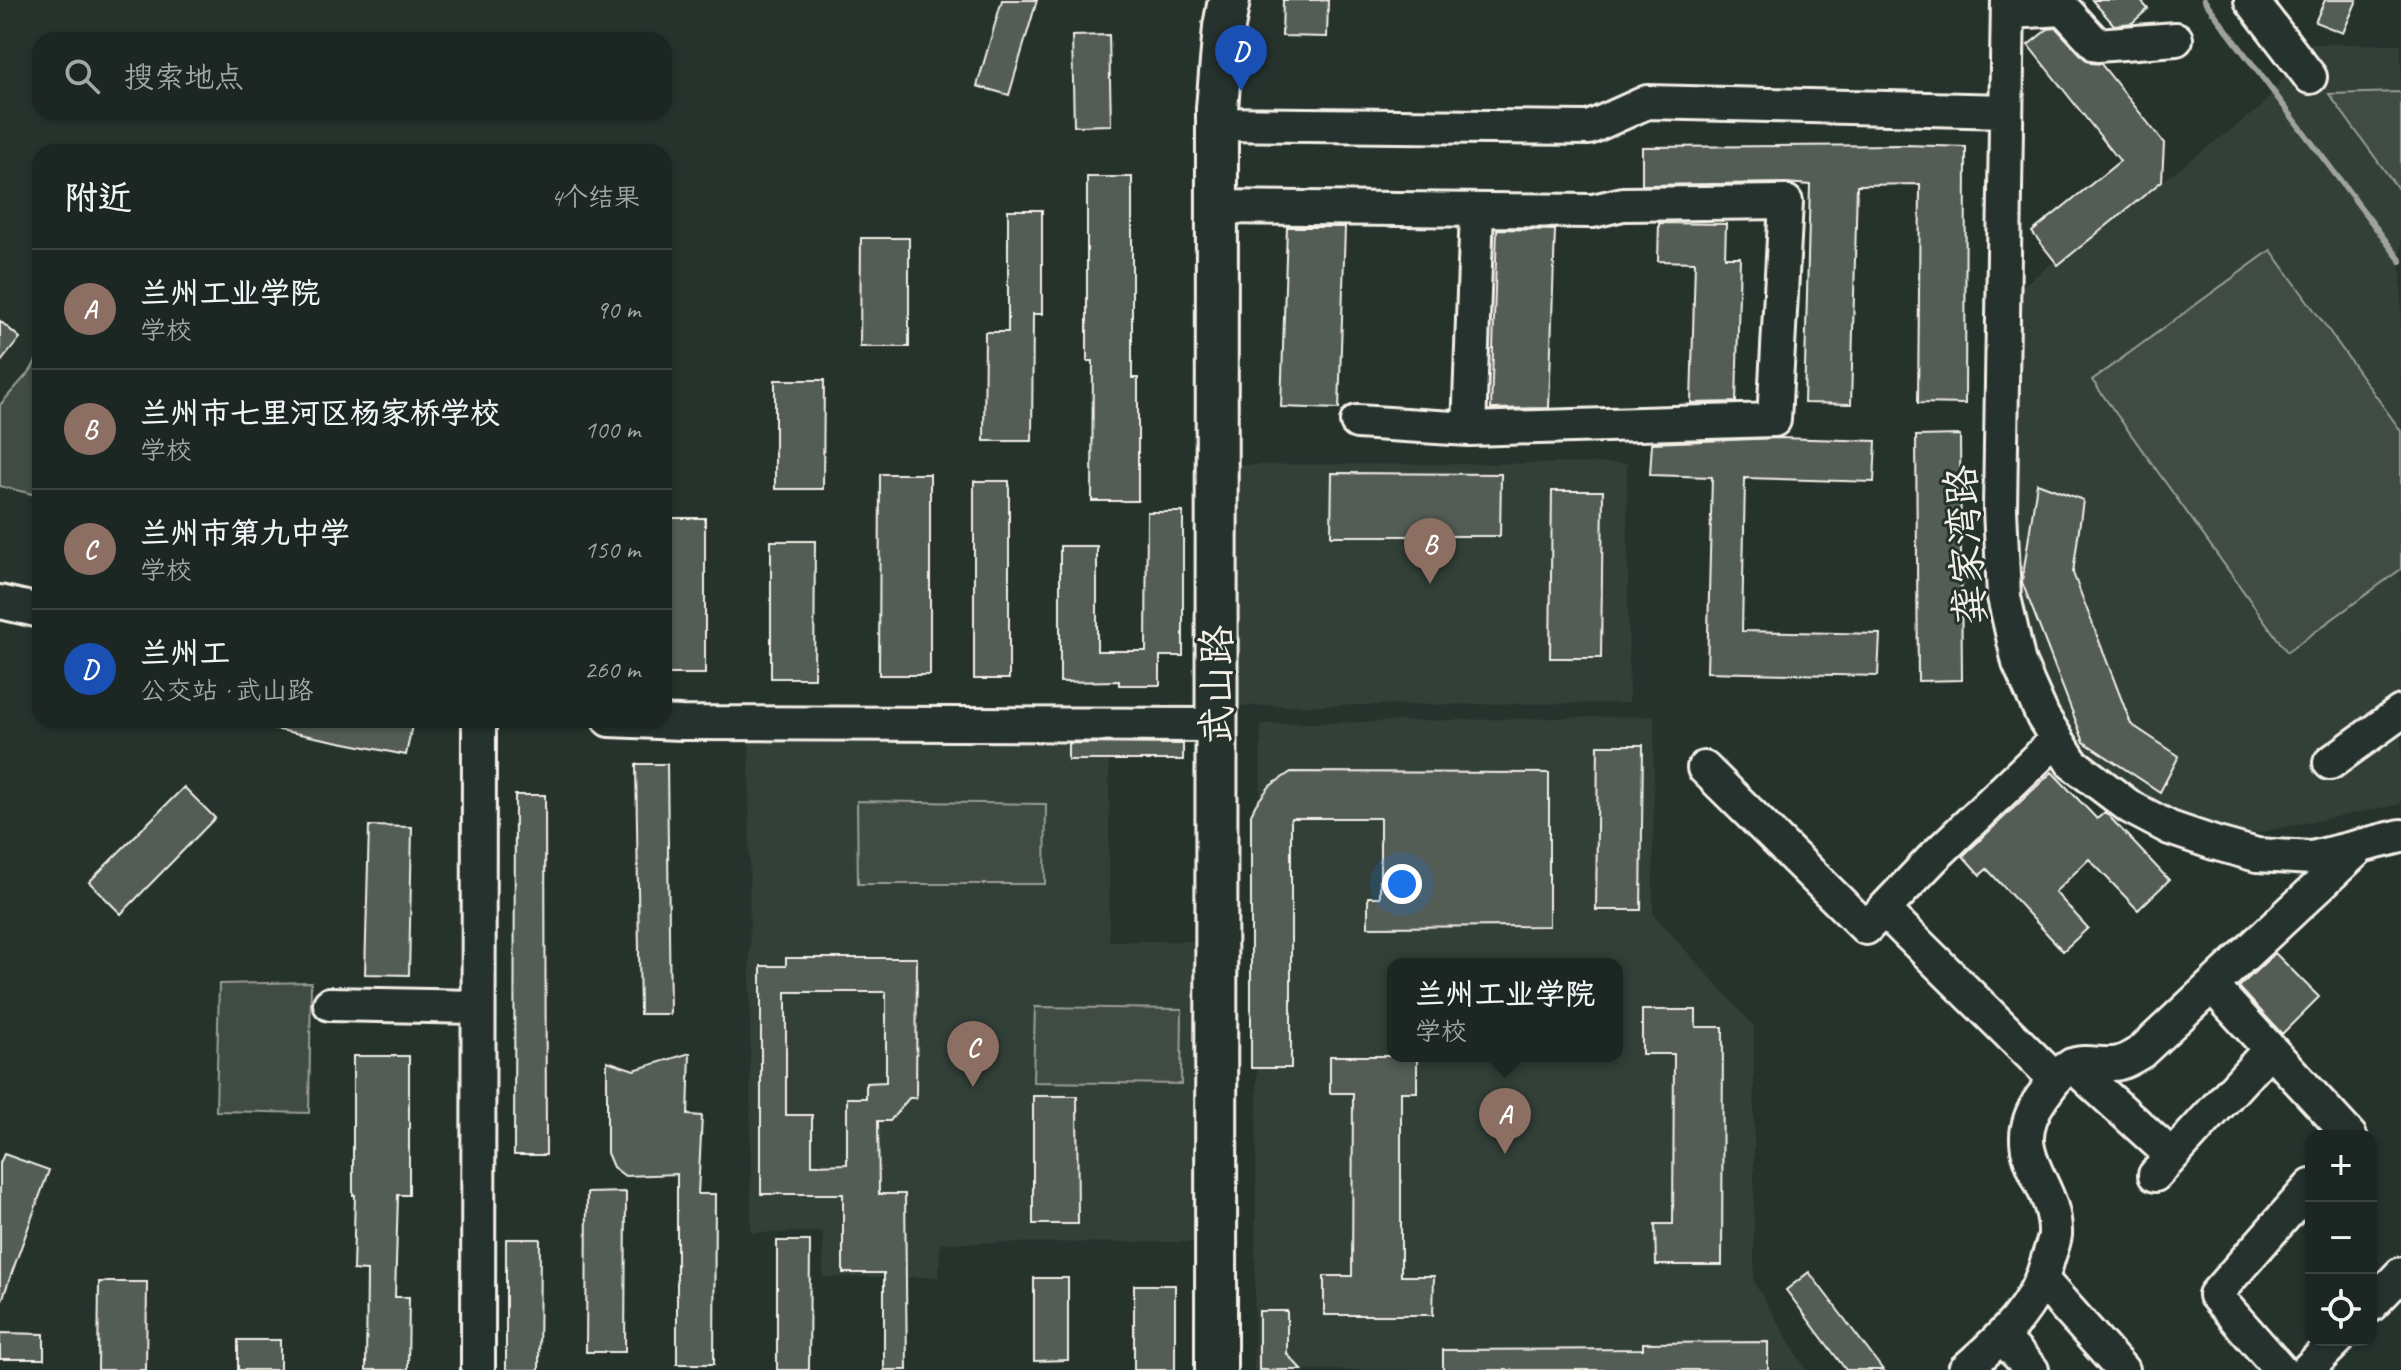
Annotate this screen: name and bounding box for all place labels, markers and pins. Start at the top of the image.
pin: D [1215,25,1267,91]
pin: B [1404,518,1456,584]
pin: C [947,1021,999,1087]
pin: A [1479,1088,1531,1154]

